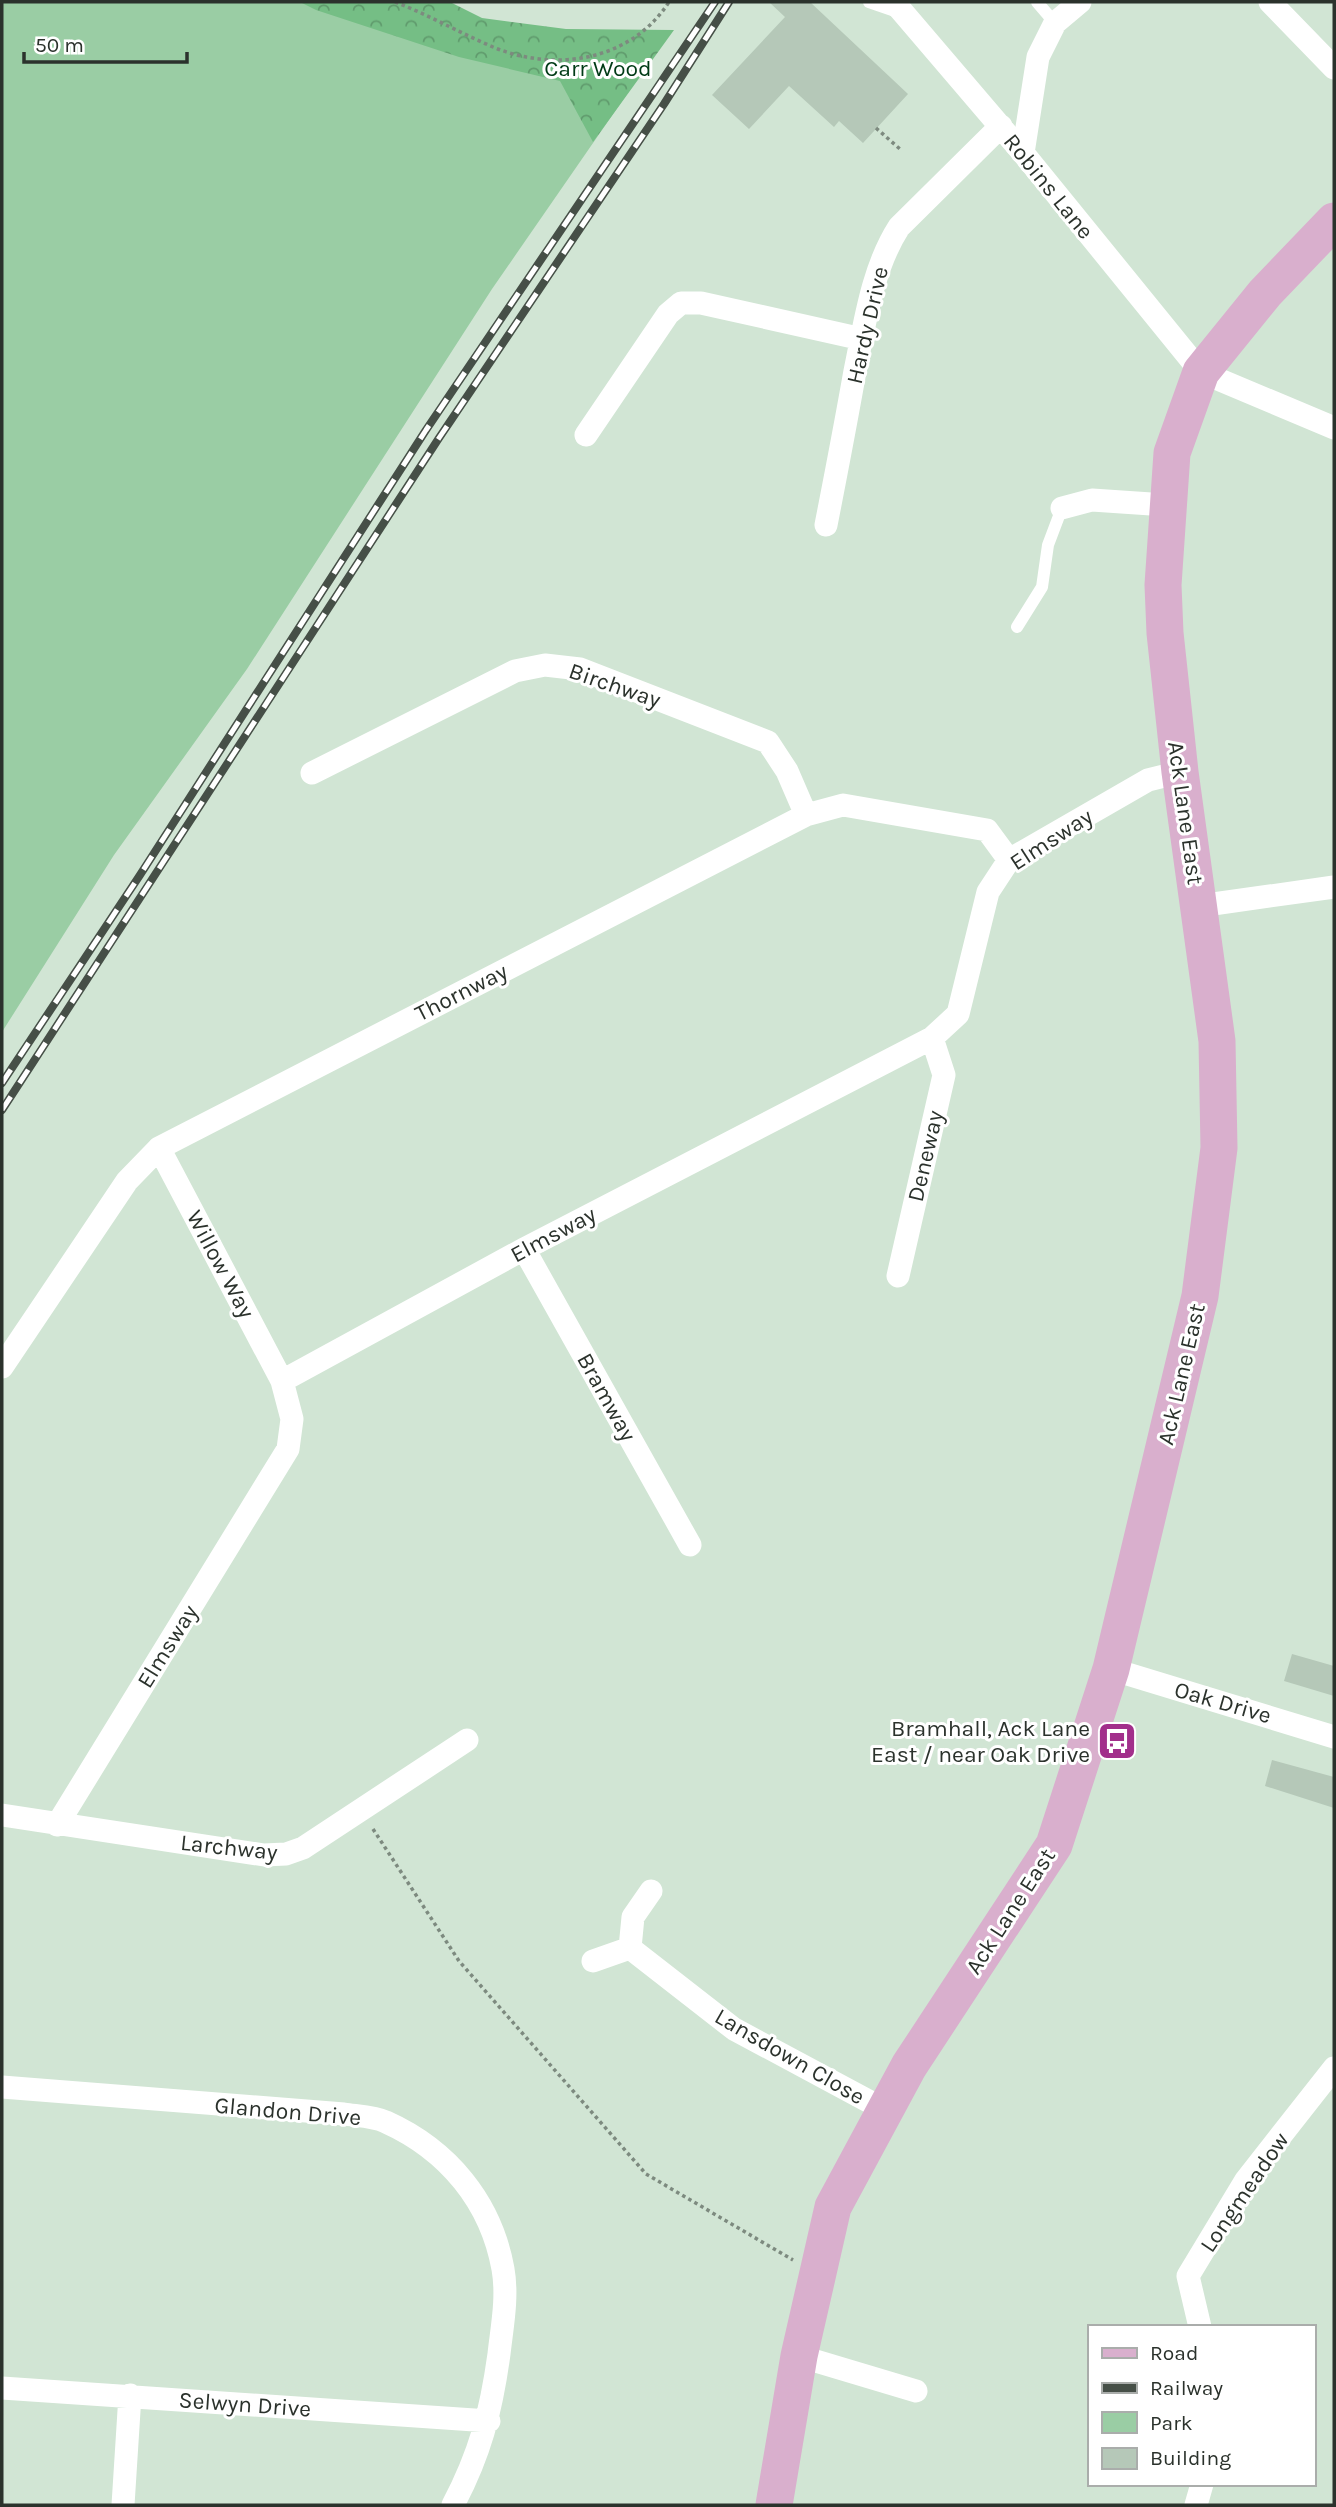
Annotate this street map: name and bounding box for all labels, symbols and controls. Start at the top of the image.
scale bar [24,21,187,65]
text: 50 m [35,33,84,57]
park label: Carr Wood [544,55,652,82]
street label: Robins Lane [998,128,1099,244]
street label: Hardy Drive [841,264,894,387]
street label: Birchway [565,657,665,714]
street label: Ack Lane East [1162,740,1209,887]
street label: Elmsway [1005,803,1098,876]
street label: Thornway [410,958,512,1027]
street label: Deneway [902,1108,949,1204]
street label: Elmsway [506,1201,601,1268]
street label: Willow Way [181,1206,260,1323]
street label: Ack Lane East [1152,1300,1211,1448]
street label: Bramway [571,1348,642,1446]
street label: Elmsway [131,1599,204,1693]
street label: Oak Drive [1171,1676,1274,1729]
place label: Bramhall, Ack Lane East / near Oak Drive [871,1715,1090,1768]
bus stop icon: Bramhall, Ack Lane East / near Oak Drive [1096,1720,1138,1762]
street label: Larchway [179,1829,279,1866]
street label: Ack Lane East [960,1843,1061,1979]
street label: Lansdown Close [710,2003,870,2110]
street label: Glandon Drive [214,2092,362,2131]
street label: Longmeadow [1194,2127,1295,2257]
legend [1088,2325,1315,2486]
text: Road [1150,2341,1198,2365]
text: Railway [1150,2376,1223,2400]
street label: Selwyn Drive [178,2386,312,2423]
text: Park [1150,2411,1193,2435]
text: Building [1150,2446,1231,2470]

